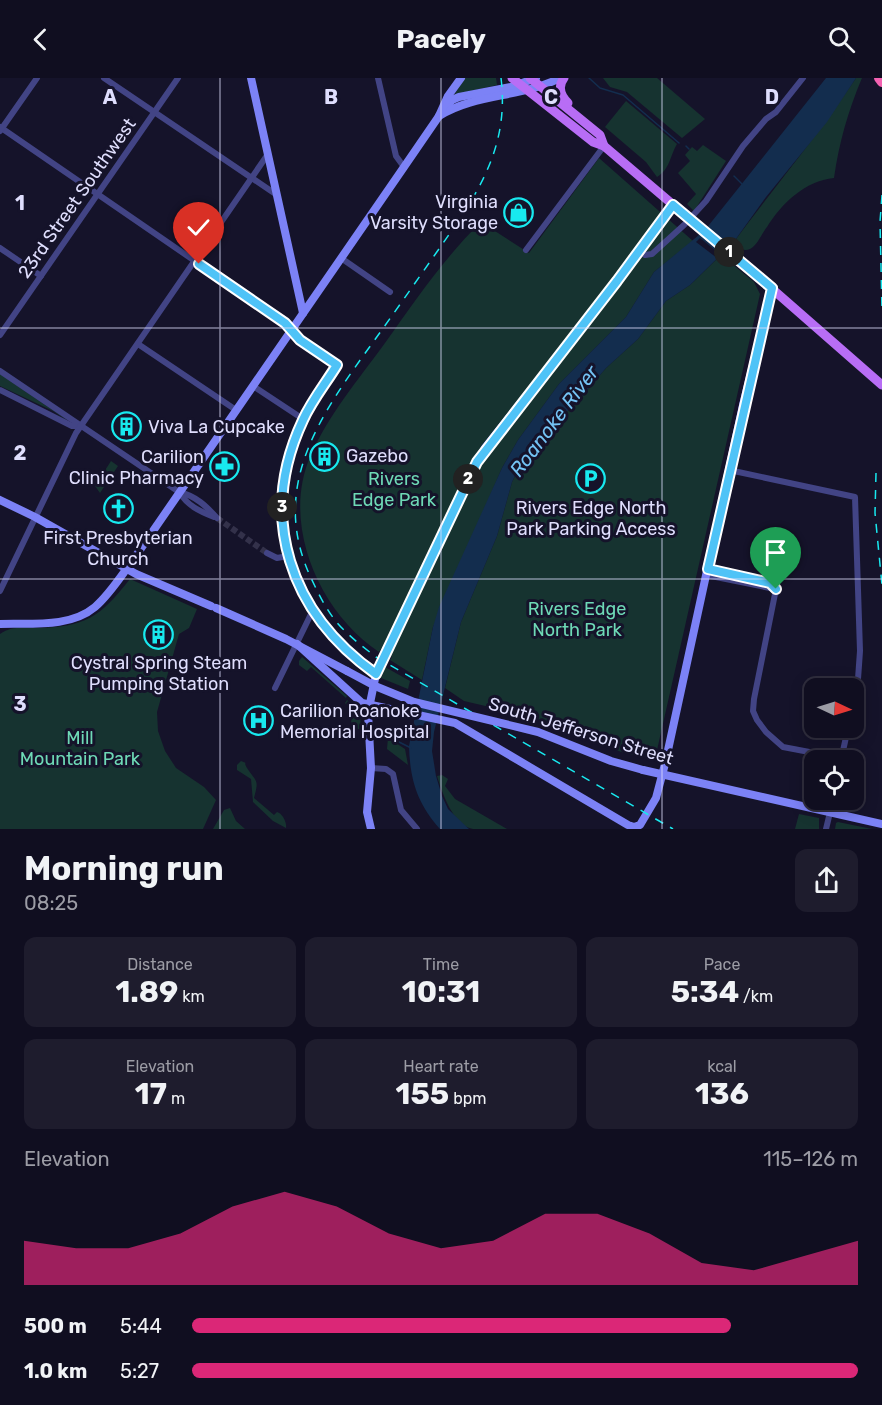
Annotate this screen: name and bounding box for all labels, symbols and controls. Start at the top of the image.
icon: back [24,23,57,56]
text: Pacely [396,23,486,55]
icon: search [825,23,858,56]
text: A [103,85,118,109]
text: B [324,85,338,109]
text: C [544,85,558,109]
text: D [765,85,779,109]
street label: 23rd Street Southwest [13,114,141,282]
text: 1 [15,191,25,215]
place label: Virginia Varsity Storage [370,191,498,234]
shop icon: Virginia Varsity Storage [503,196,535,228]
pin [173,202,224,264]
icon: check [182,211,215,244]
pin: 1 [714,237,744,267]
text: 1 [725,242,733,261]
water label: Roanoke River [504,360,604,481]
building icon: Viva La Cupcake [111,411,143,443]
place label: Viva La Cupcake [148,416,285,438]
building icon: Gazebo [309,440,341,472]
text: 2 [14,441,27,465]
place label: Gazebo [346,445,408,467]
place label: Carilion Clinic Pharmacy [69,446,204,489]
pharmacy icon: Carilion Clinic Pharmacy [209,451,241,483]
parking icon: Rivers Edge North Park Parking Access [575,463,607,495]
pin: 2 [453,464,483,494]
park label: Rivers Edge Park [352,468,437,511]
text: 2 [463,469,473,488]
pin: 3 [267,492,297,522]
church icon: First Presbyterian Church [102,493,134,525]
text: 3 [277,497,287,516]
place label: Rivers Edge North Park Parking Access [506,497,676,540]
place label: First Presbyterian Church [43,527,193,570]
pin [750,527,801,589]
icon: arrive [759,536,792,569]
park label: Rivers Edge North Park [528,598,626,641]
building icon: Cystral Spring Steam Pumping Station [143,618,175,650]
place label: Cystral Spring Steam Pumping Station [71,652,247,695]
north arrow [804,678,864,738]
map controls [804,678,864,810]
text: 3 [13,692,27,716]
street label: South Jefferson Street [486,692,676,770]
place label: Carilion Roanoke Memorial Hospital [280,700,429,743]
hospital icon: Carilion Roanoke Memorial Hospital [243,705,275,737]
park label: Mill Mountain Park [20,727,141,770]
button: locate [804,750,864,810]
text: Morning run [24,849,224,888]
button: share [795,849,858,912]
text: 08:25 [24,891,78,915]
text: Distance [127,955,193,974]
text: Time [423,955,459,974]
text: Pace [704,955,740,974]
text: 1.89 [115,974,178,1010]
text: 10:31 [402,974,480,1010]
text: 5:34 [671,974,739,1010]
text: km [178,987,205,1006]
text: /km [739,987,773,1006]
text: Elevation [126,1057,194,1076]
text: Heart rate [403,1057,479,1076]
text: kcal [707,1057,737,1076]
text: 17 [135,1076,167,1112]
text: 155 [396,1076,449,1112]
text: 136 [695,1076,749,1112]
text: m [167,1089,185,1108]
text: bpm [449,1089,486,1108]
text: Elevation [24,1147,110,1171]
text: 115–126 m [763,1147,858,1171]
text: 500 m [24,1314,87,1338]
text: 5:44 [120,1314,162,1338]
text: 1.0 km [24,1359,87,1383]
text: 5:27 [120,1359,159,1383]

